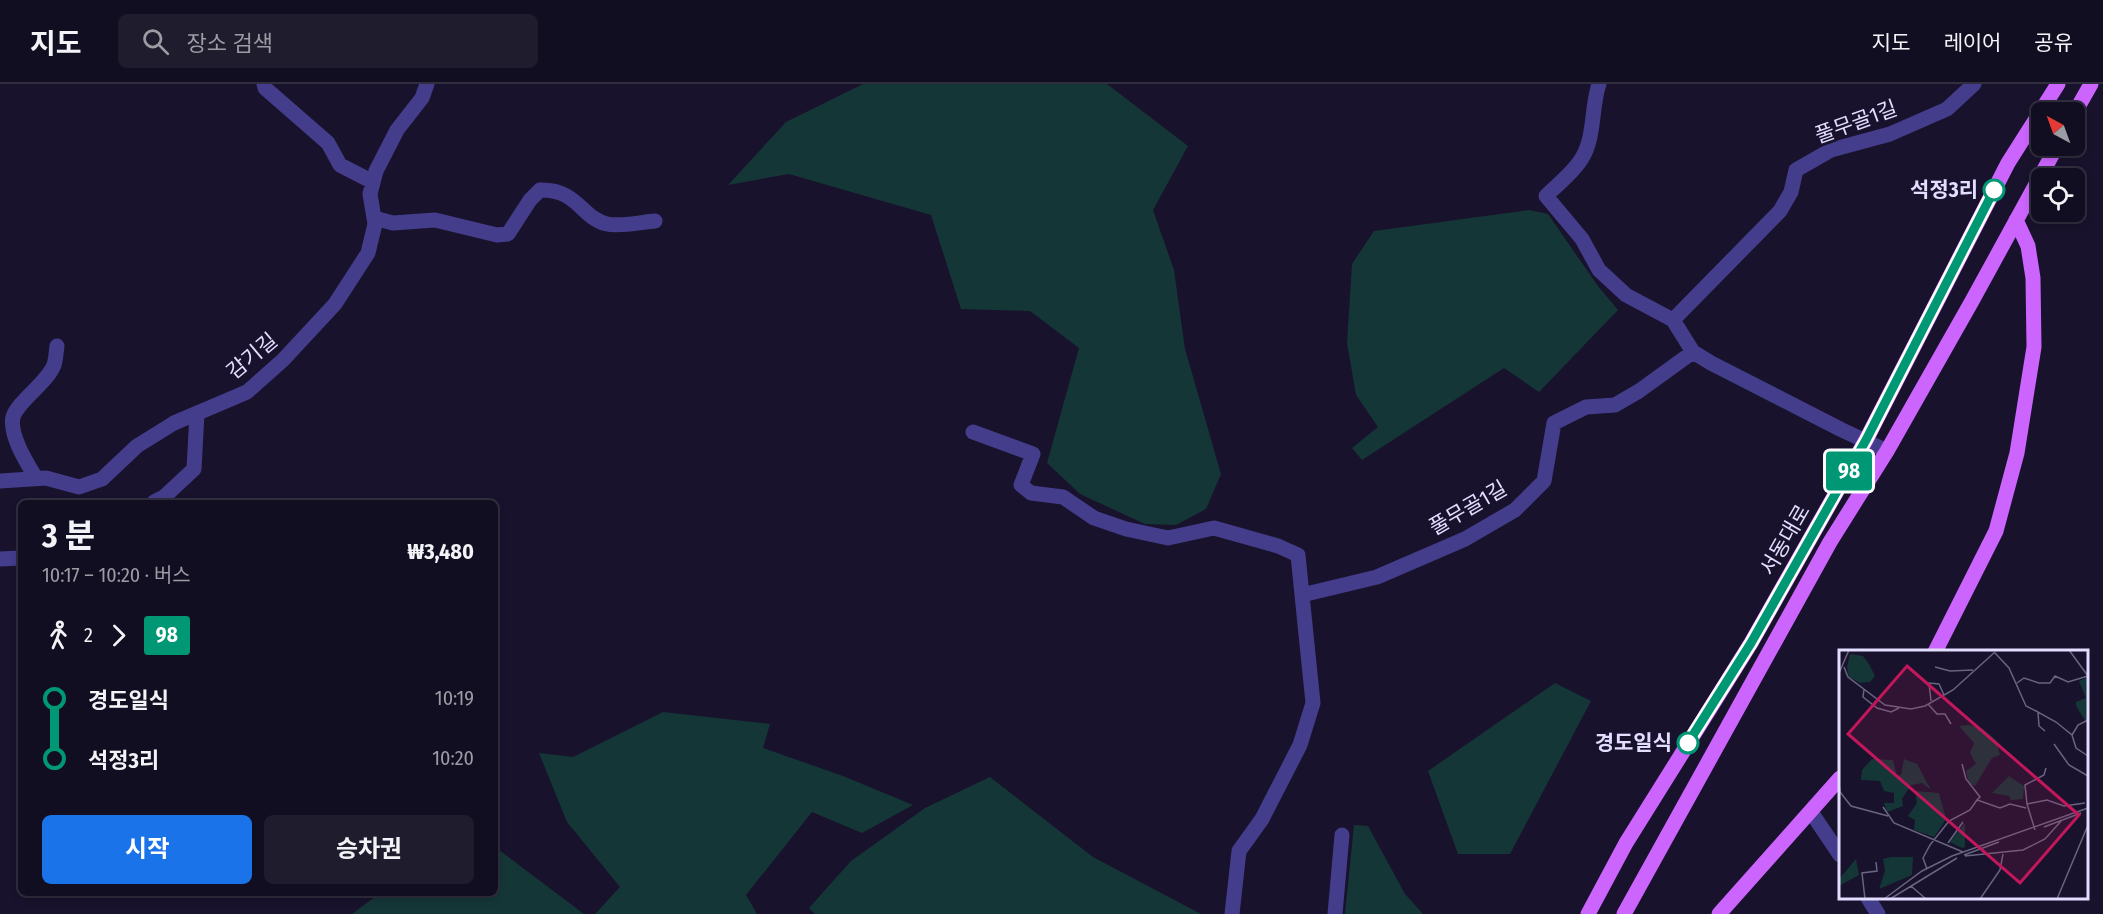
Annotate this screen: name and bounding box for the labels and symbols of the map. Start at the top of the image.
street label: 풀무골1길 [1811,95,1901,149]
north arrow [2031,102,2085,156]
place label: 석정3리 [1910,177,1978,203]
marker: 석정3리 [1983,179,2005,201]
street label: 감기길 [221,327,283,385]
line badge: 98 [1822,452,1876,490]
street label: 풀무골1길 [1424,475,1512,541]
street label: 서동대로 [1754,500,1816,580]
inset map [1839,650,2088,899]
place label: 경도일식 [1595,730,1672,756]
marker: 경도일식 [1677,732,1699,754]

